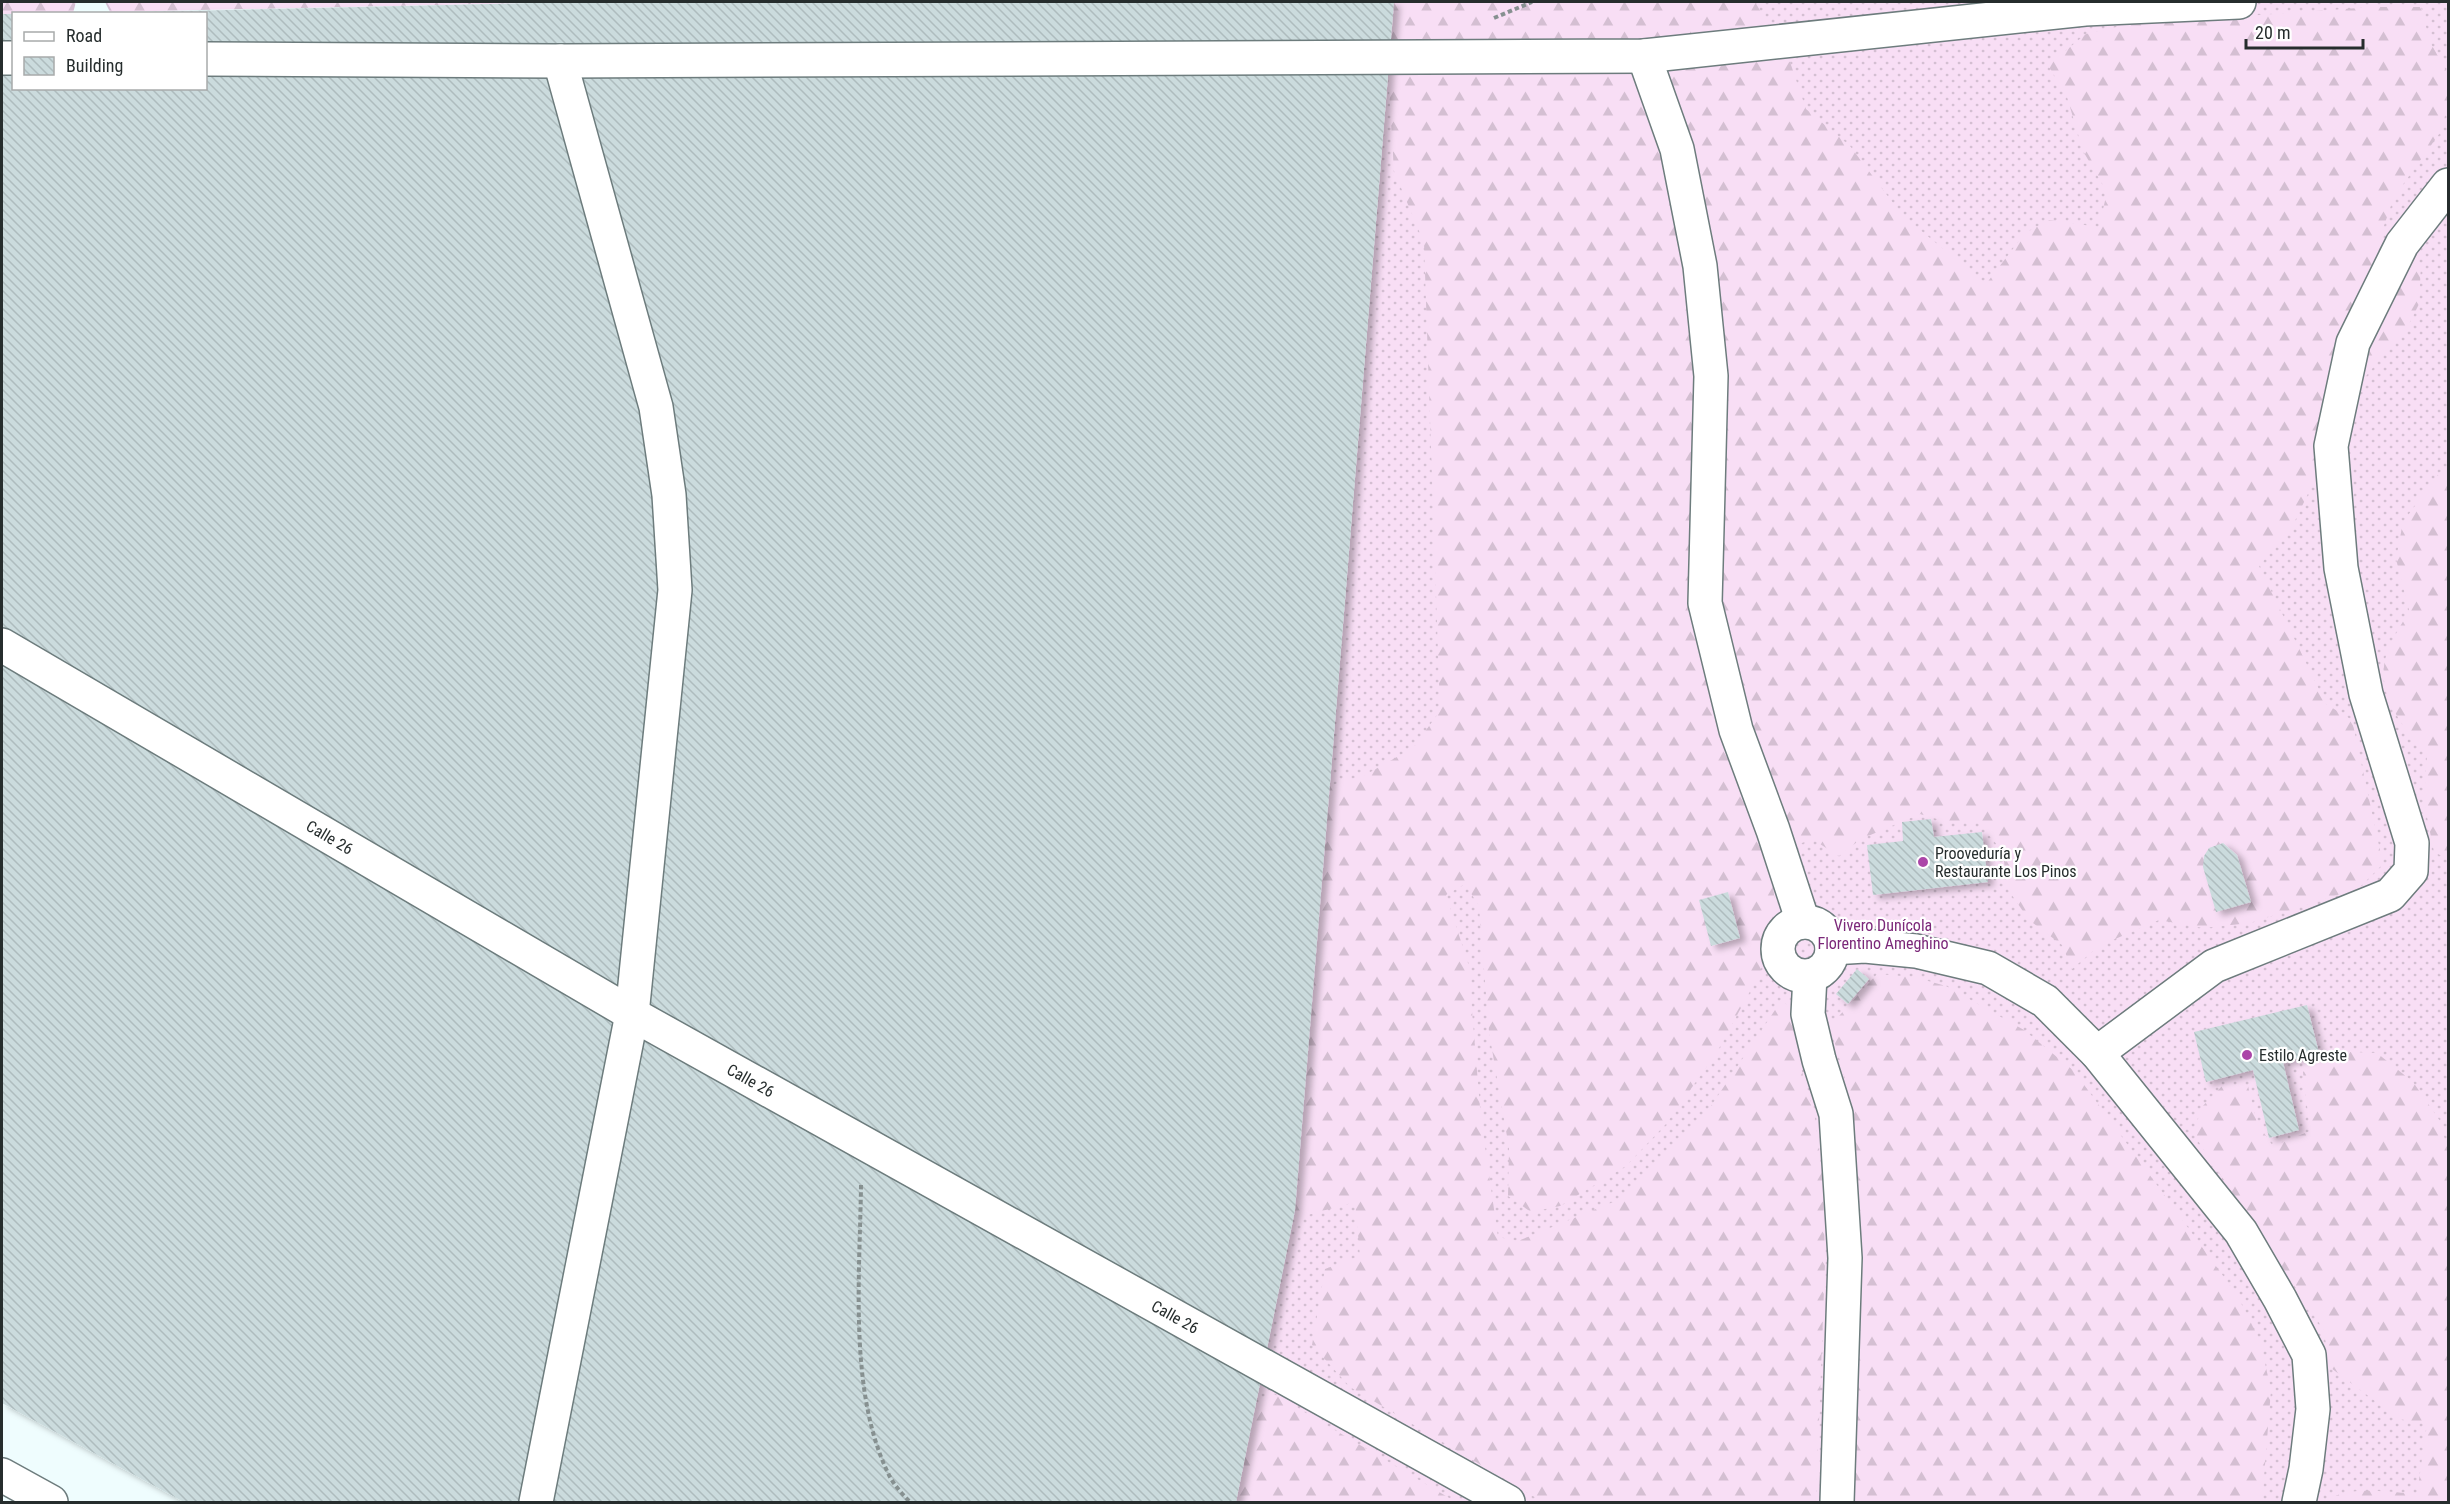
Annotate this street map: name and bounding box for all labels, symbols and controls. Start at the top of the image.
legend [12,12,207,90]
scale bar [2246,12,2363,50]
text: 20 m [2255,22,2290,43]
text: Road [66,25,102,46]
text: Building [66,55,123,76]
street label: Calle 26 [303,816,357,859]
place label: Prooveduría y Restaurante Los Pinos [1935,844,2077,881]
marker: Prooveduría y Restaurante Los Pinos [1916,855,1930,869]
park label: Vivero Dunícola Florentino Ameghino [1817,916,1949,953]
place label: Estilo Agreste [2259,1046,2347,1065]
marker: Estilo Agreste [2240,1048,2254,1062]
street label: Calle 26 [724,1060,777,1101]
street label: Calle 26 [1148,1296,1202,1338]

